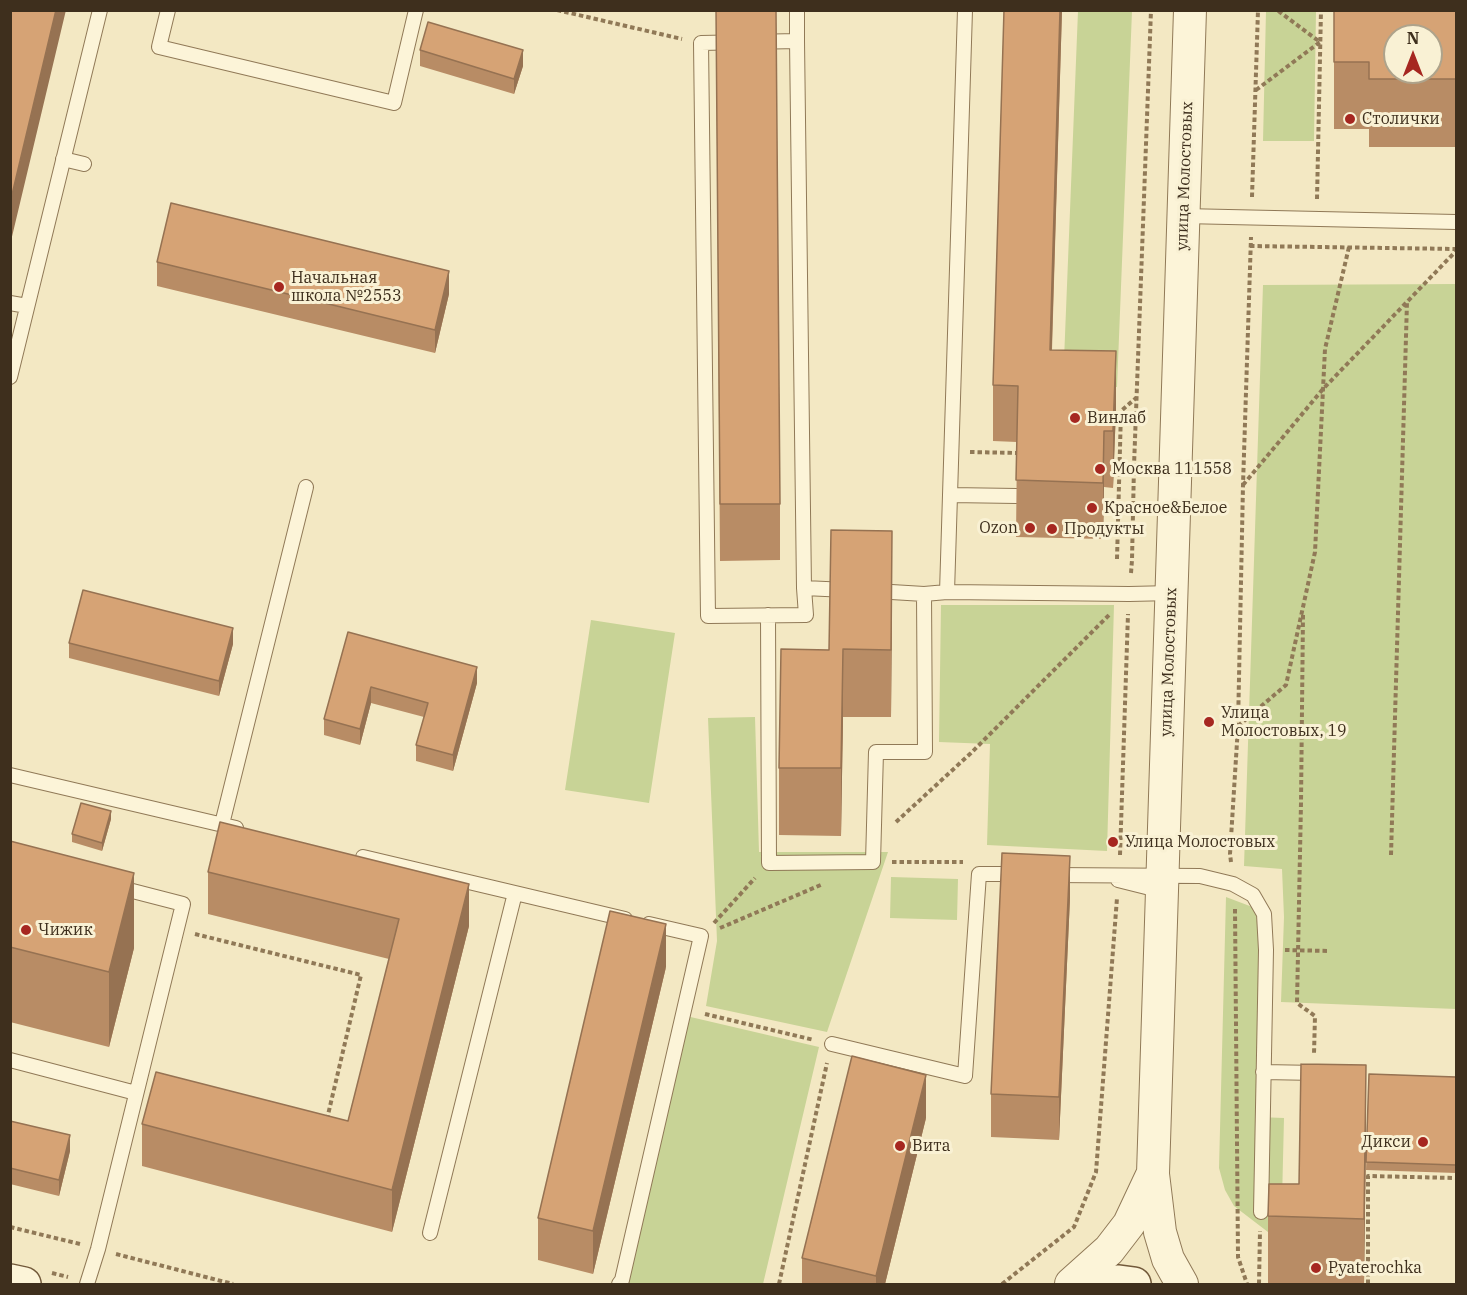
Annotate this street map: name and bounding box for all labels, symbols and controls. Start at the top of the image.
north arrow [1383,24,1443,84]
text: N [1407,28,1419,48]
street label: улица Молостовых [1173,101,1197,251]
place label: Столички [1362,109,1440,129]
marker: Столички [1343,112,1357,126]
place label: Начальная школа №2553 [291,268,401,306]
marker: Начальная школа №2553 [272,280,286,294]
place label: Винлаб [1087,408,1146,428]
marker: Винлаб [1068,411,1082,425]
place label: Москва 111558 [1112,459,1232,479]
marker: Москва 111558 [1093,462,1107,476]
place label: Красное&Белое [1104,498,1227,518]
marker: Красное&Белое [1085,501,1099,515]
place label: Ozon [979,518,1018,538]
place label: Продукты [1064,519,1144,539]
marker: Ozon [1023,521,1037,535]
marker: Продукты [1045,522,1059,536]
street label: улица Молостовых [1157,587,1181,737]
place label: Улица Молостовых, 19 [1221,703,1347,741]
marker: Улица Молостовых, 19 [1202,715,1216,729]
place label: Улица Молостовых [1125,832,1275,852]
marker: Улица Молостовых [1106,835,1120,849]
place label: Чижик [38,920,93,940]
marker: Чижик [19,923,33,937]
place label: Дикси [1361,1132,1411,1152]
marker: Дикси [1416,1135,1430,1149]
place label: Вита [912,1136,950,1156]
marker: Вита [893,1139,907,1153]
place label: Pyaterochka [1328,1258,1422,1278]
marker: Pyaterochka [1309,1261,1323,1275]

